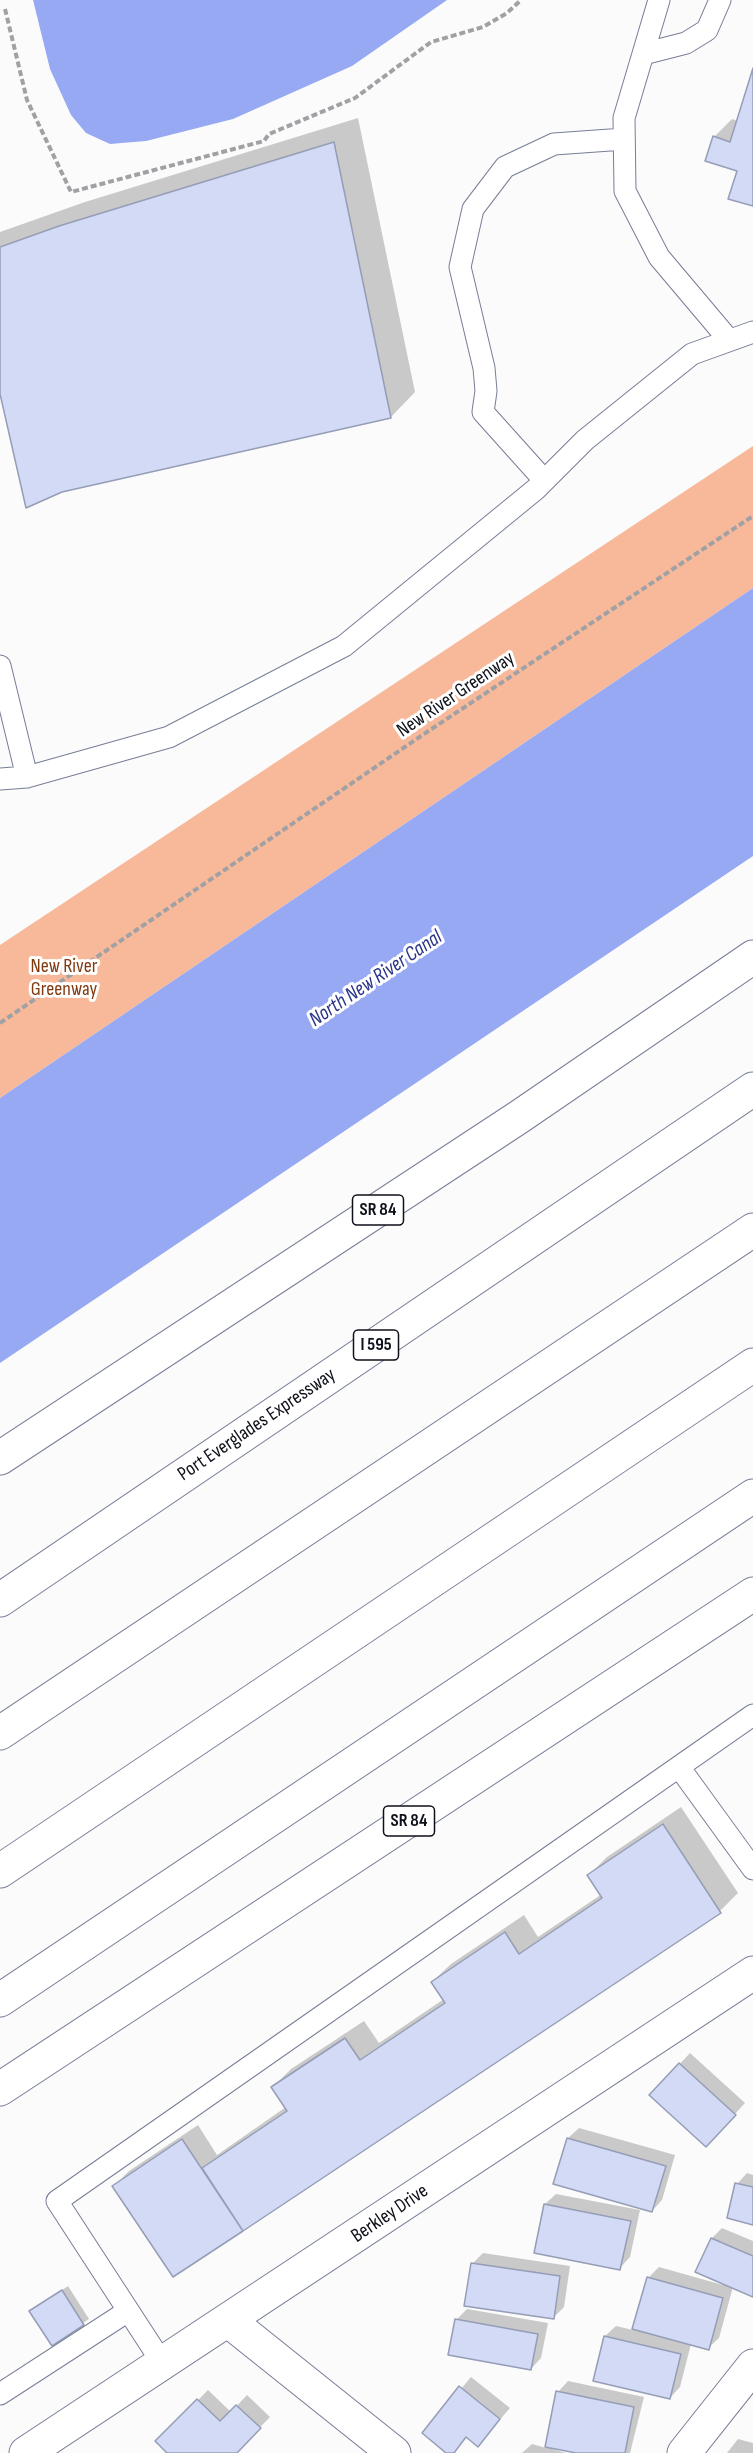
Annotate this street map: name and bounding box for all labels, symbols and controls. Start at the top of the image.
street label: New River Greenway [393,647,519,743]
water label: North New River Canal [305,925,447,1033]
park label: New River Greenway [31,955,97,1002]
road number: SR 84 [352,1195,404,1225]
road number: I 595 [354,1330,398,1360]
street label: Port Everglades Expressway [174,1363,340,1487]
road number: SR 84 [384,1806,434,1836]
street label: Berkley Drive [347,2180,433,2248]

